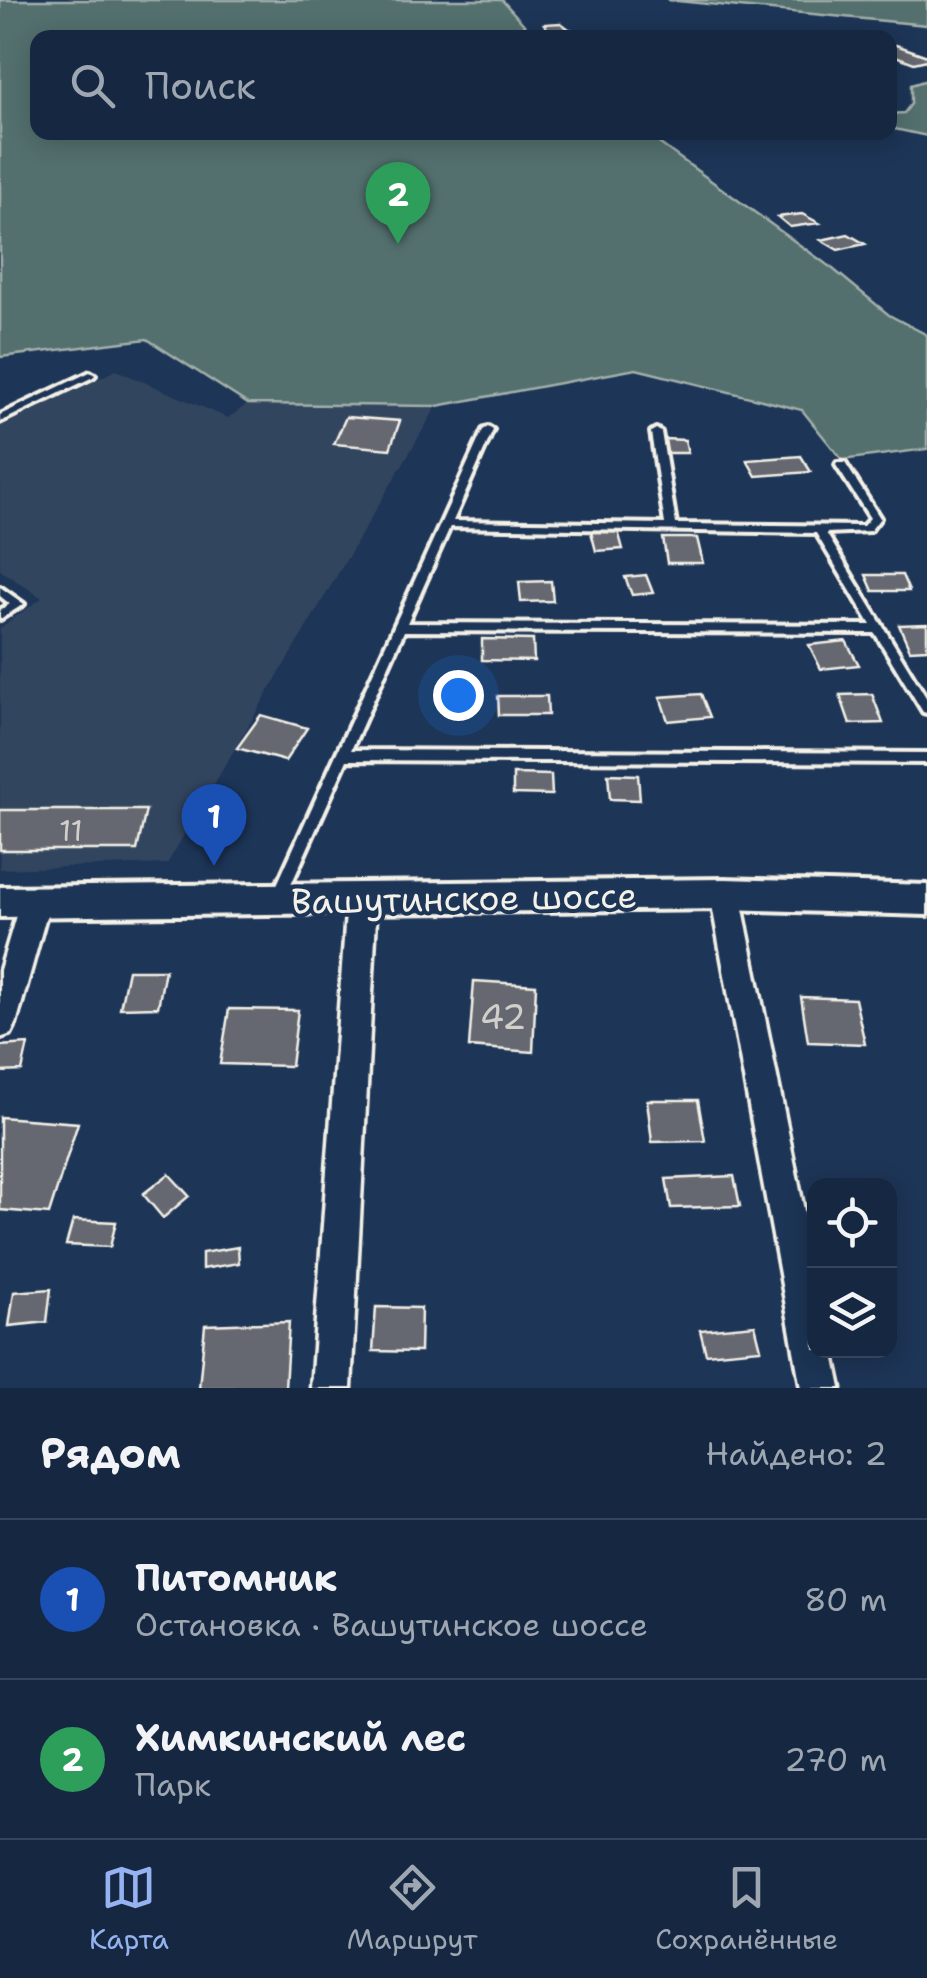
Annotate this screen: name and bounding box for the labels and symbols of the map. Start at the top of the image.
pin: 2 [366,162,430,244]
your location [433,670,484,721]
pin: 1 [182,784,246,866]
house number: 11 [59,810,83,851]
street label: Вашутинское шоссе [291,871,637,925]
house number: 42 [480,993,526,1040]

